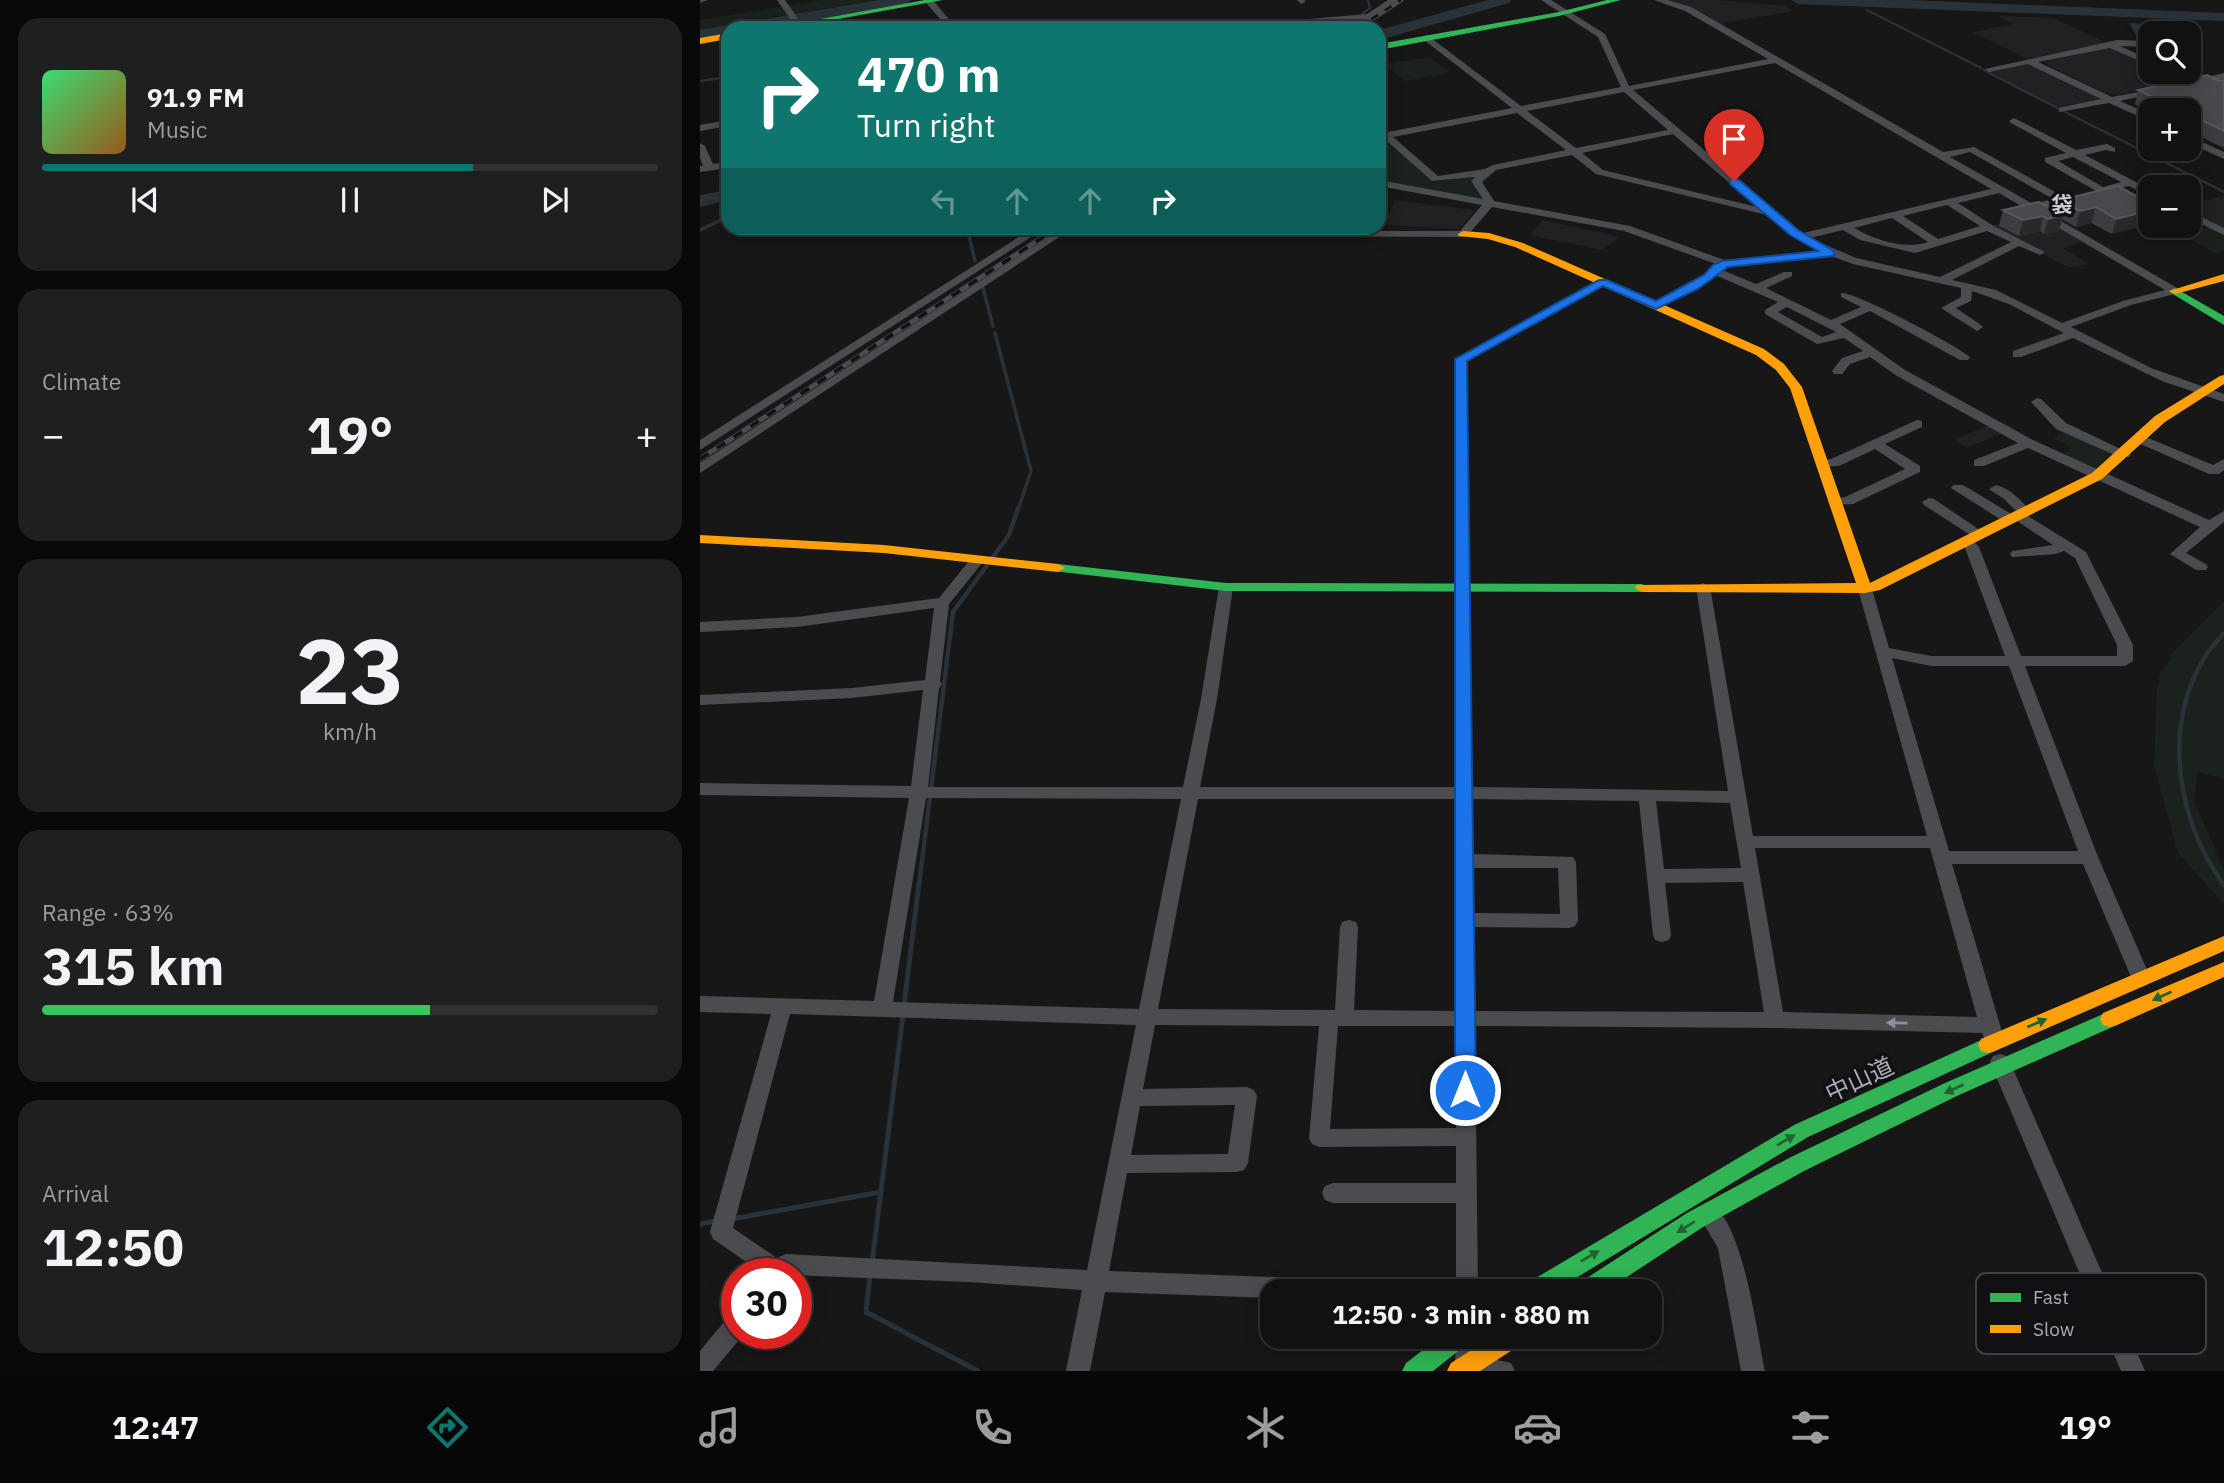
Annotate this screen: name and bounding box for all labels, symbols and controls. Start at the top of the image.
map controls [2138,21,2201,238]
button: search [2138,21,2201,84]
text: 470 m [857,42,1001,105]
icon: right [742,49,833,140]
text: 91.9 FM [147,80,245,114]
button: + [2138,98,2201,161]
text: Turn right [857,104,995,146]
pin [1704,109,1764,181]
text: Music [147,114,207,144]
icon: arrive [1715,120,1753,158]
button: − [2138,175,2201,238]
icon: previous [126,181,164,219]
icon: pause [331,181,369,219]
icon: next [536,181,574,219]
icon: left [925,182,963,220]
icon: ahead [998,182,1036,220]
icon: ahead [1071,182,1109,220]
icon: right [1144,182,1182,220]
district label: 袋 [2052,190,2073,218]
text: Climate [42,366,121,396]
text: 19° [307,401,393,468]
text: − [42,410,65,459]
text: + [635,410,658,459]
text: 23 [295,611,405,729]
text: km/h [323,716,377,746]
text: Range · 63% [42,897,174,927]
text: 315 km [42,932,224,999]
one-way arrow [2151,991,2172,1002]
one-way arrow [1886,1017,1908,1029]
one-way arrow [2026,1018,2047,1029]
street label: 中山道 [1820,1049,1898,1109]
position arrow [1428,1053,1502,1127]
one-way arrow [1944,1083,1964,1095]
one-way arrow [1776,1134,1795,1146]
text: Arrival [42,1178,109,1208]
text: 12:50 [42,1213,184,1280]
one-way arrow [1677,1220,1696,1233]
one-way arrow [1581,1250,1600,1263]
speed limit sign: 30 [721,1258,812,1349]
legend [1976,1273,2206,1354]
text: Fast [2033,1285,2069,1309]
text: 12:50 · 3 min · 880 m [1332,1297,1590,1331]
text: Slow [2033,1317,2074,1341]
icon: directions [423,1403,472,1452]
icon: music [695,1403,744,1452]
icon: phone [968,1403,1017,1452]
icon: climate [1241,1403,1290,1452]
icon: car [1513,1403,1562,1452]
icon: filters [1786,1403,1835,1452]
text: 12:47 [112,1406,199,1448]
text: 19° [2059,1406,2112,1448]

